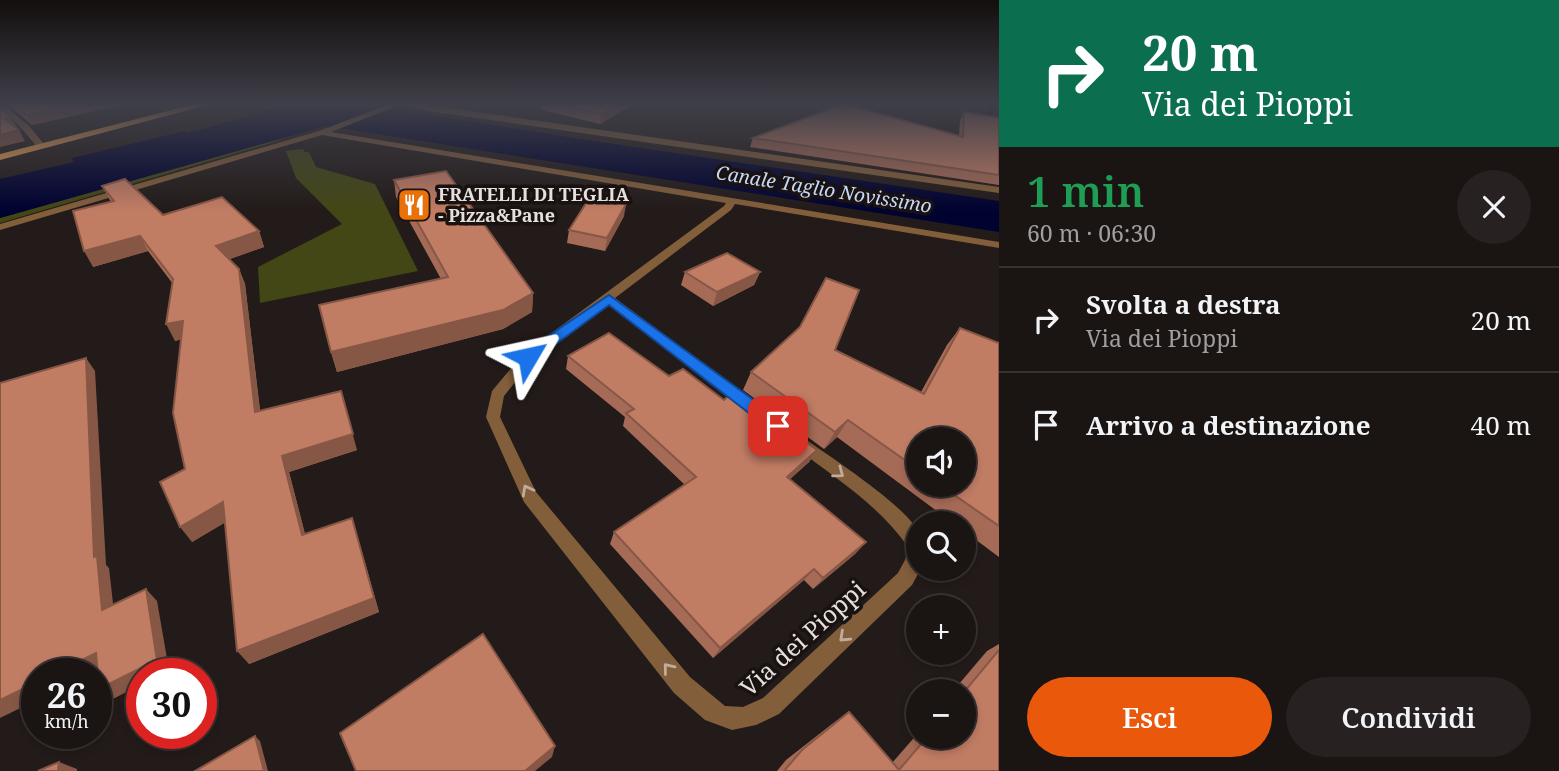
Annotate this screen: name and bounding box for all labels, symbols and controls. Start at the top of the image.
text: 20 m [1142,19,1258,85]
icon: right [1027,28,1118,119]
text: Via dei Pioppi [1142,82,1353,125]
water label: Canale Taglio Novissimo [714,159,934,219]
text: 1 min [1027,162,1144,219]
button: close [1457,170,1531,244]
place label: FRATELLI DI TEGLIA - Pizza&Pane [438,182,629,227]
restaurant icon: FRATELLI DI TEGLIA - Pizza&Pane [395,186,433,224]
text: 60 m · 06:30 [1027,217,1156,249]
text: Svolta a destra [1086,286,1281,322]
icon: right [1027,301,1065,339]
text: 20 m [1471,302,1531,338]
position arrow [491,320,565,394]
text: Via dei Pioppi [1086,322,1238,354]
pin [748,396,808,456]
icon: arrive [1027,406,1065,444]
icon: arrive [759,407,797,445]
text: Arrivo a destinazione [1086,407,1371,443]
text: 40 m [1471,407,1531,443]
map controls [906,427,976,749]
button: sound [906,427,976,497]
one-way arrow [832,464,844,477]
one-way arrow [522,485,535,497]
button: search [906,511,976,581]
street label: Via dei Pioppi [732,572,872,703]
button: + [906,595,976,665]
one-way arrow [839,628,852,641]
speed limit sign: 30 [126,658,217,749]
one-way arrow [664,664,677,676]
text: 26 [47,671,86,718]
button: Esci [1027,677,1272,757]
button: Condividi [1286,677,1531,757]
button: − [906,679,976,749]
text: km/h [44,709,89,733]

